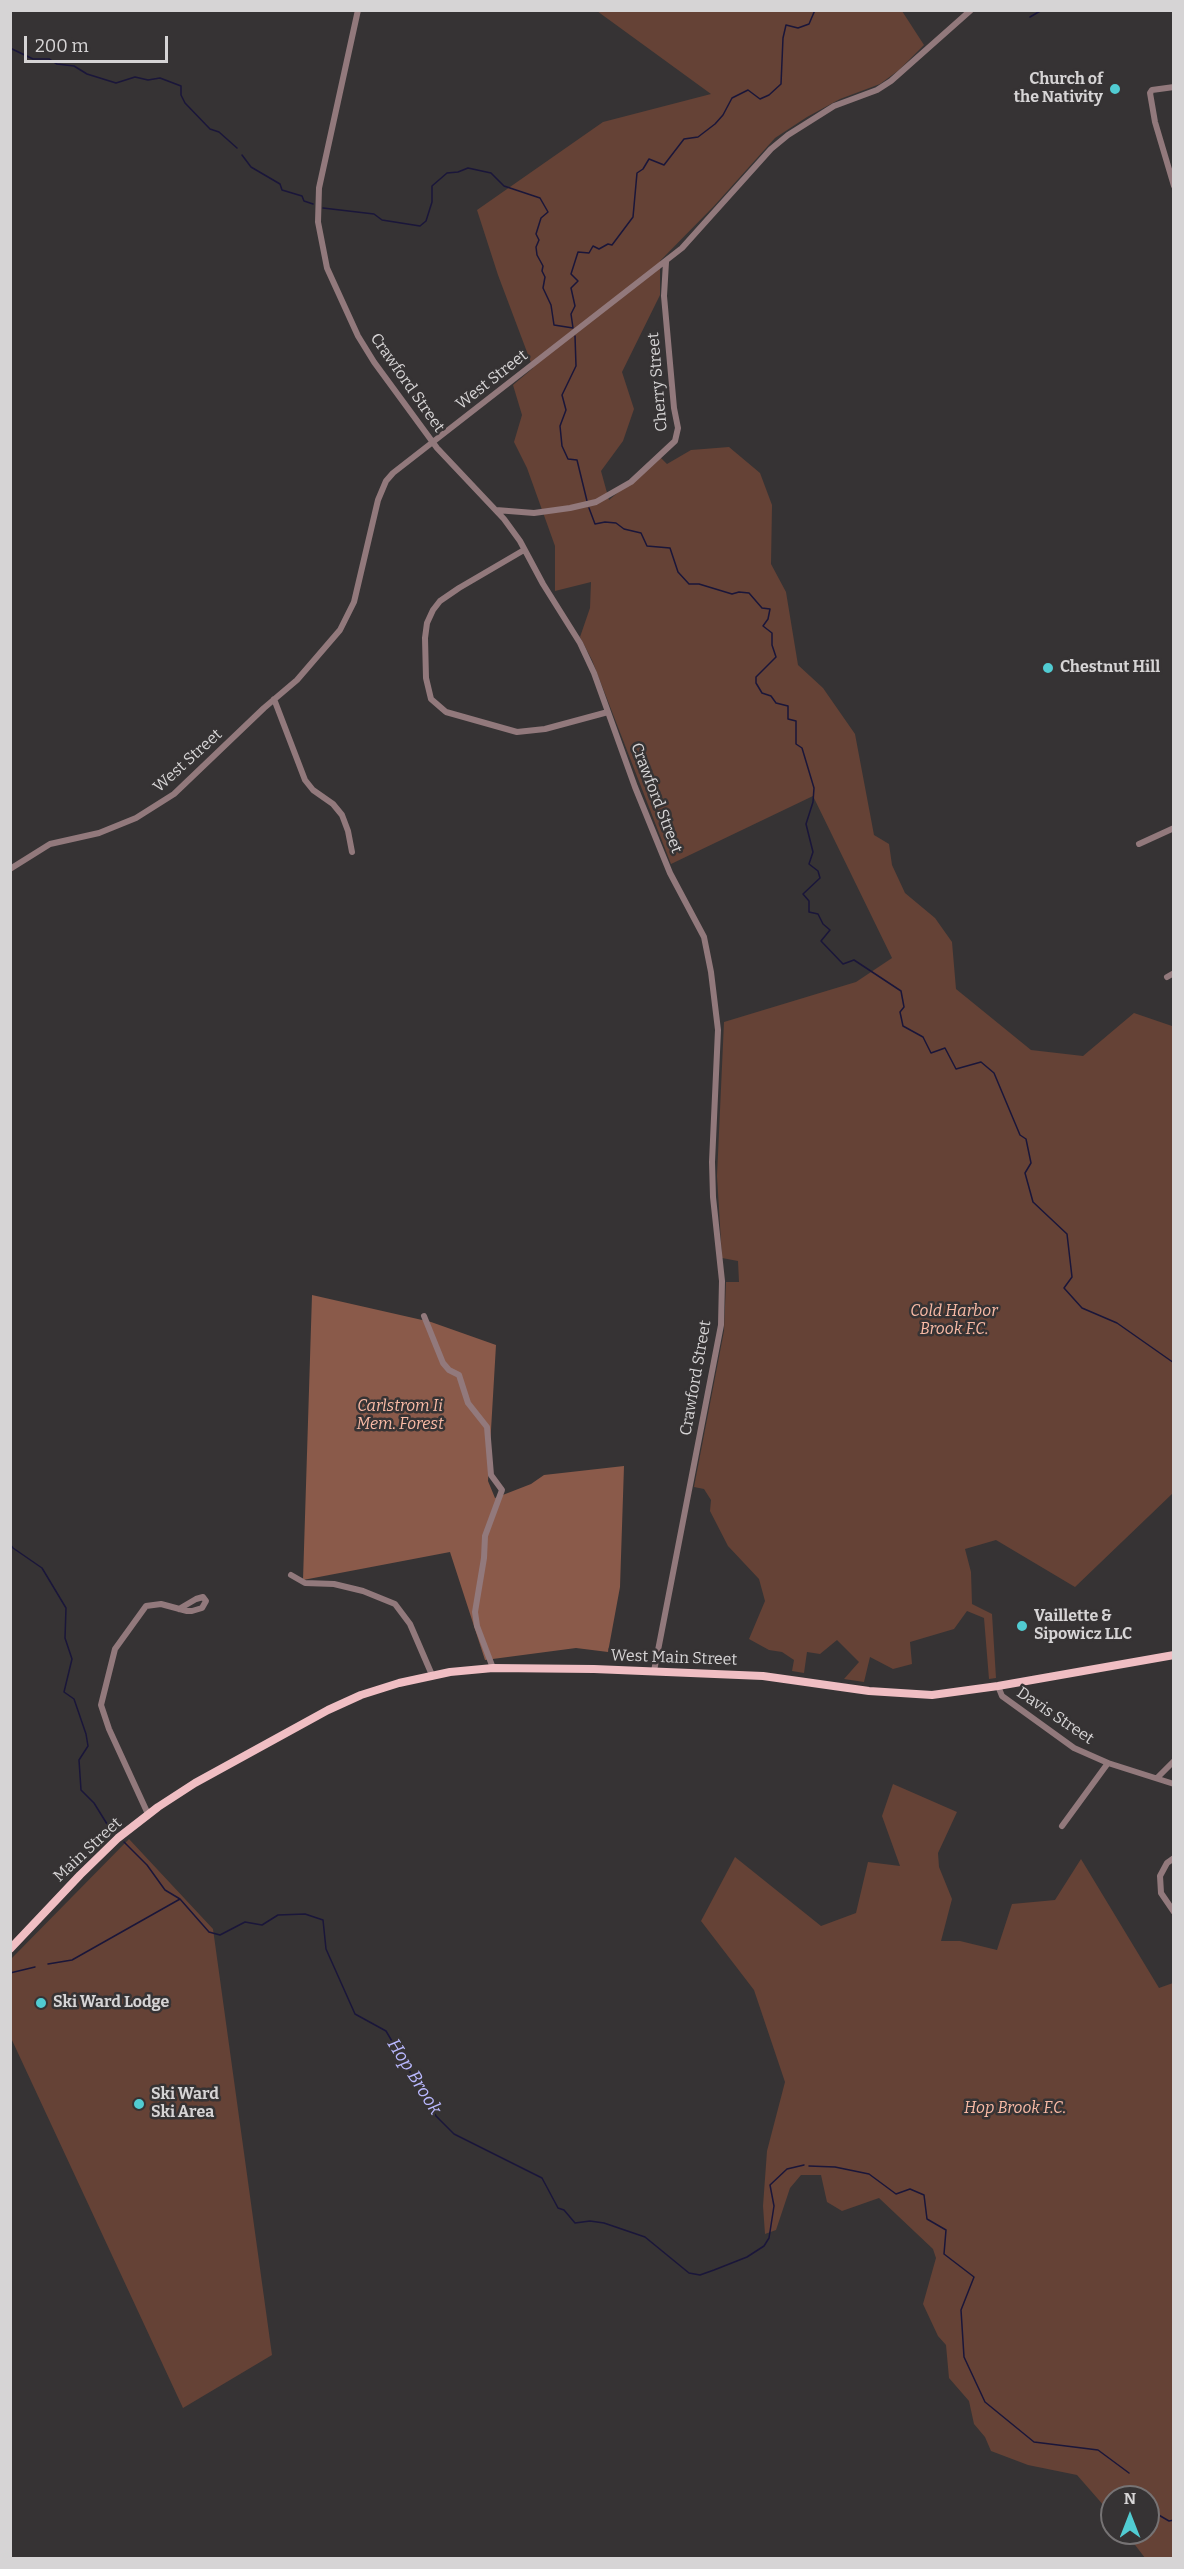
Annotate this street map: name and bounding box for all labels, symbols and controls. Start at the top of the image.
scale bar [27,24,171,62]
text: 200 m [35,35,89,57]
place label: Church of the Nativity [1014,70,1103,108]
marker: Church of the Nativity [1108,82,1122,96]
street label: Crawford Street [366,330,448,436]
street label: Cherry Street [644,332,672,432]
street label: West Street [452,346,532,414]
place label: Chestnut Hill [1060,658,1160,678]
marker: Chestnut Hill [1041,661,1055,675]
street label: West Street [150,725,226,797]
street label: Crawford Street [626,740,686,856]
park label: Cold Harbor Brook F.C. [910,1302,998,1340]
street label: Crawford Street [676,1319,716,1437]
park label: Carlstrom Ii Mem. Forest [356,1397,444,1435]
place label: Vaillette & Sipowicz LLC [1034,1607,1132,1645]
marker: Vaillette & Sipowicz LLC [1015,1619,1029,1633]
street label: West Main Street [610,1646,738,1670]
street label: Davis Street [1013,1683,1097,1749]
street label: Main Street [50,1814,126,1886]
place label: Ski Ward Lodge [53,1993,169,2013]
marker: Ski Ward Lodge [34,1996,48,2010]
water label: Hop Brook [382,2035,446,2119]
place label: Ski Ward Ski Area [151,2085,219,2123]
marker: Ski Ward Ski Area [132,2097,146,2111]
park label: Hop Brook F.C. [964,2099,1066,2119]
north arrow [1100,2485,1160,2545]
text: N [1124,2489,1136,2508]

